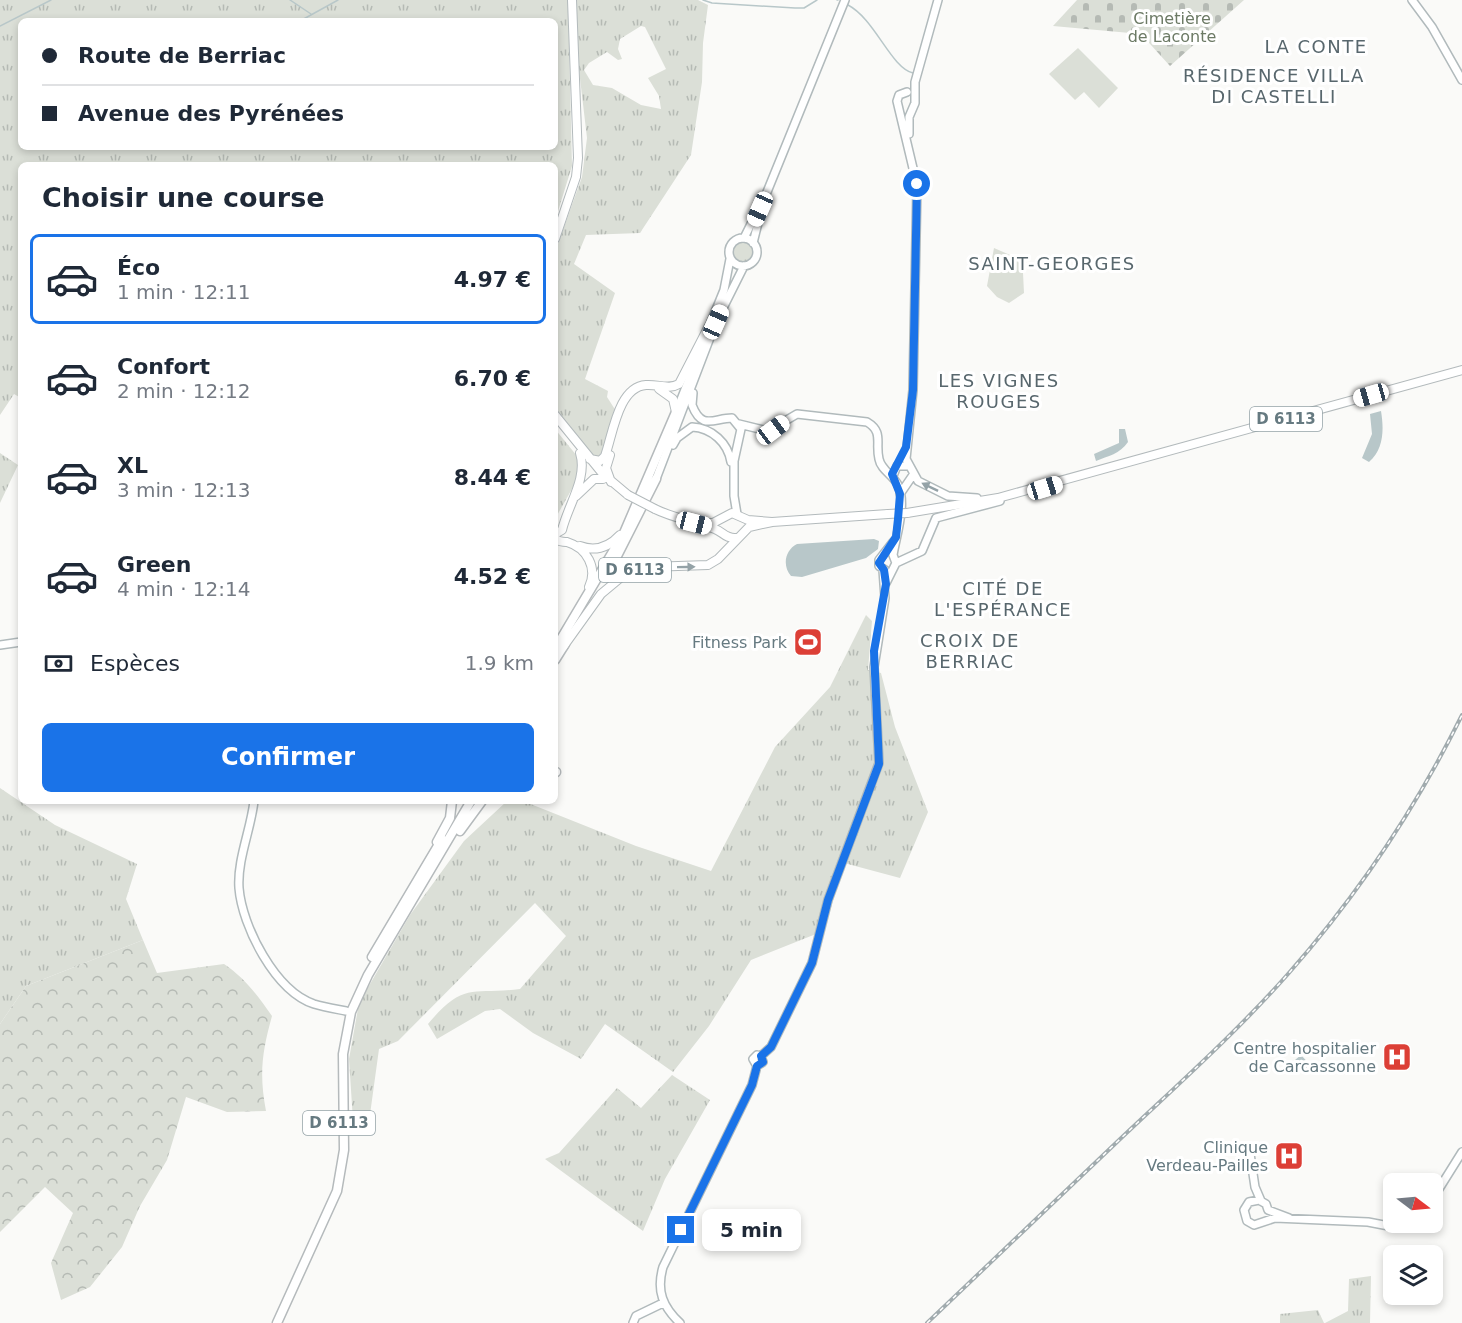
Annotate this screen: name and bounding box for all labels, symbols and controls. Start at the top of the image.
park label: Cimetière de Laconte [1128,9,1216,46]
district label: LA CONTE [1264,36,1368,57]
text: Route de Berriac [78,43,286,68]
district label: RÉSIDENCE VILLA DI CASTELLI [1183,65,1365,107]
text: Avenue des Pyrénées [78,101,344,126]
route start [903,170,930,197]
text: Choisir une course [42,182,325,213]
car [744,189,776,229]
icon: car [45,252,99,306]
district label: SAINT-GEORGES [968,253,1136,274]
text: Éco [117,255,160,280]
text: 4.97 € [454,267,531,292]
text: 1 min · 12:11 [117,280,251,304]
car [700,302,732,342]
icon: car [45,351,99,405]
text: Confort [117,354,210,379]
text: 6.70 € [454,366,531,391]
district label: LES VIGNES ROUGES [938,370,1060,412]
text: 2 min · 12:12 [117,379,251,403]
car [1351,381,1391,409]
road number: D 6113 [1250,407,1322,431]
car [753,412,793,448]
icon: car [45,450,99,504]
text: XL [117,453,148,478]
text: 8.44 € [454,465,531,490]
car [1025,474,1065,502]
text: 3 min · 12:13 [117,478,251,502]
one-way arrow [921,483,939,493]
car [674,510,714,536]
icon: car [45,549,99,603]
text: Green [117,552,191,577]
road number: D 6113 [599,558,671,582]
one-way arrow [676,563,695,572]
text: 4.52 € [454,564,531,589]
text: 4 min · 12:14 [117,577,251,601]
district label: CITÉ DE L'ESPÉRANCE [934,578,1072,620]
sports icon: Fitness Park [792,626,824,658]
district label: CROIX DE BERRIAC [920,630,1020,672]
place label: Fitness Park [692,633,788,652]
icon: cash [42,647,75,680]
text: Espèces [90,651,180,676]
text: 1.9 km [465,651,534,675]
button: Confirmer [42,723,534,792]
place label: Centre hospitalier de Carcassonne [1233,1039,1376,1076]
hospital icon: Centre hospitalier de Carcassonne [1381,1041,1413,1073]
road number: D 6113 [303,1111,375,1135]
place label: Clinique Verdeau-Pailles [1146,1138,1268,1175]
hospital icon: Clinique Verdeau-Pailles [1273,1140,1305,1172]
north arrow [1383,1173,1443,1233]
map controls [1383,1173,1443,1305]
callout: 5 min [702,1209,801,1251]
route end [667,1216,694,1243]
text: 5 min [720,1218,783,1242]
button: layers [1383,1245,1443,1305]

